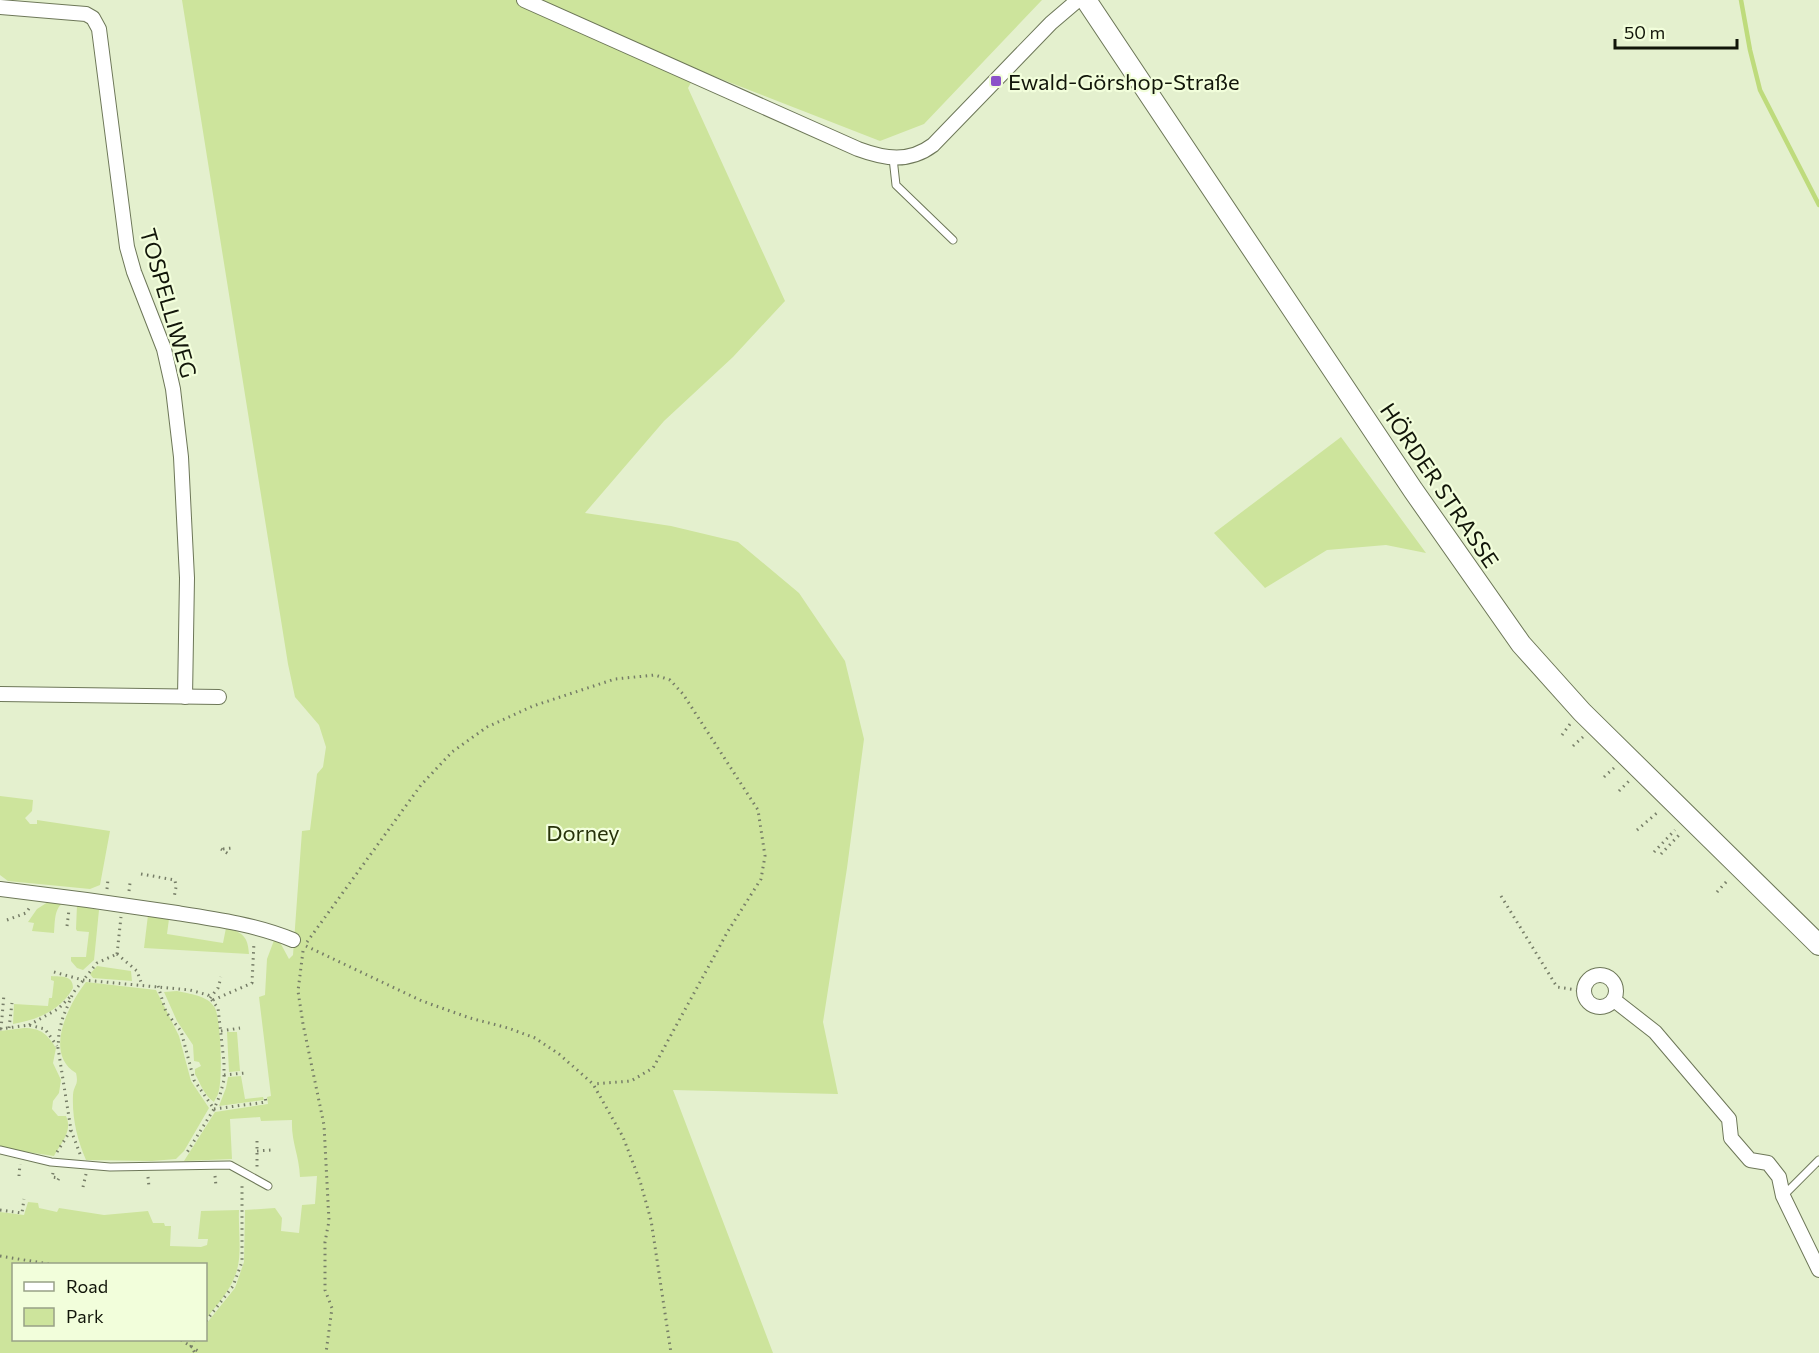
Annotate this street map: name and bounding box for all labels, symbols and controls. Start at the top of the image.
scale bar [1615,12,1736,50]
text: 50 m [1624,21,1665,43]
place label: Ewald-Görshop-Straße [1008,68,1240,95]
marker: Ewald-Görshop-Straße [989,74,1003,88]
street label: TOSPELLIWEG [135,225,203,381]
street label: HÖRDER STRASSE [1375,397,1505,573]
park label: Dorney [546,819,620,846]
legend [12,1263,207,1341]
text: Road [66,1275,108,1297]
text: Park [66,1305,104,1327]

